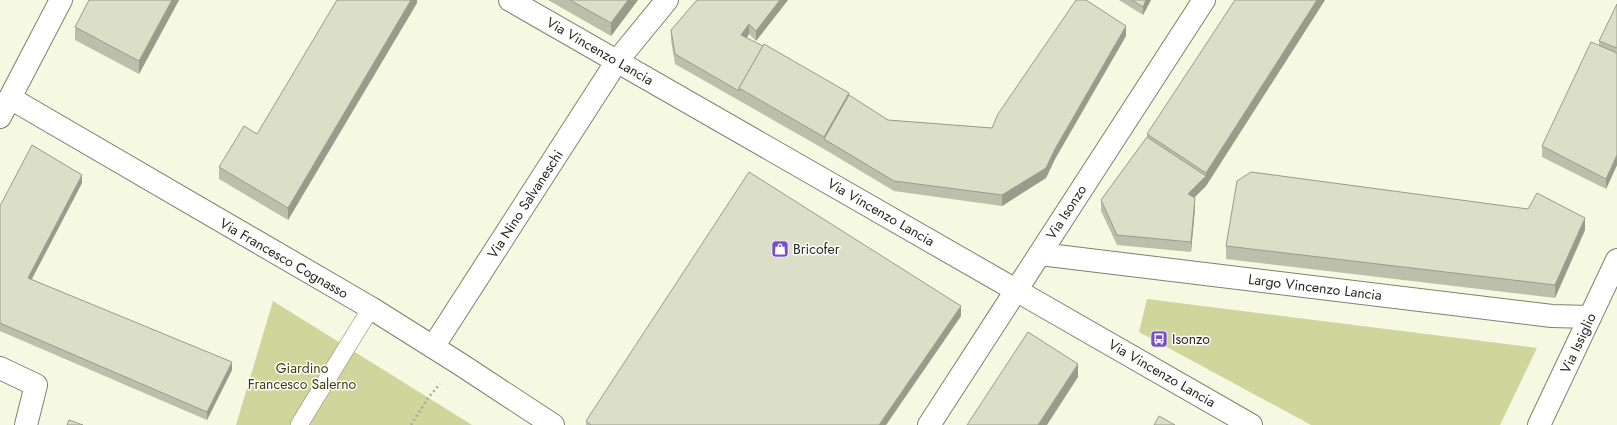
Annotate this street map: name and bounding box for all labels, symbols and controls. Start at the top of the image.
street label: Via Vincenzo Lancia [543,12,657,90]
street label: Via Nino Salvaneschi [482,146,568,262]
street label: Via Vincenzo Lancia [824,173,938,251]
street label: Via Isonzo [1041,180,1091,243]
street label: Via Francesco Cognasso [216,213,352,303]
shop icon: Bricofer [770,239,790,259]
place label: Bricofer [793,239,840,259]
street label: Largo Vincenzo Lancia [1247,269,1383,305]
street label: Via Issiglio [1555,309,1601,377]
bus stop icon: Isonzo [1149,329,1169,349]
place label: Isonzo [1172,329,1210,349]
street label: Via Vincenzo Lancia [1105,334,1219,412]
park label: Giardino Francesco Salerno [248,358,357,394]

